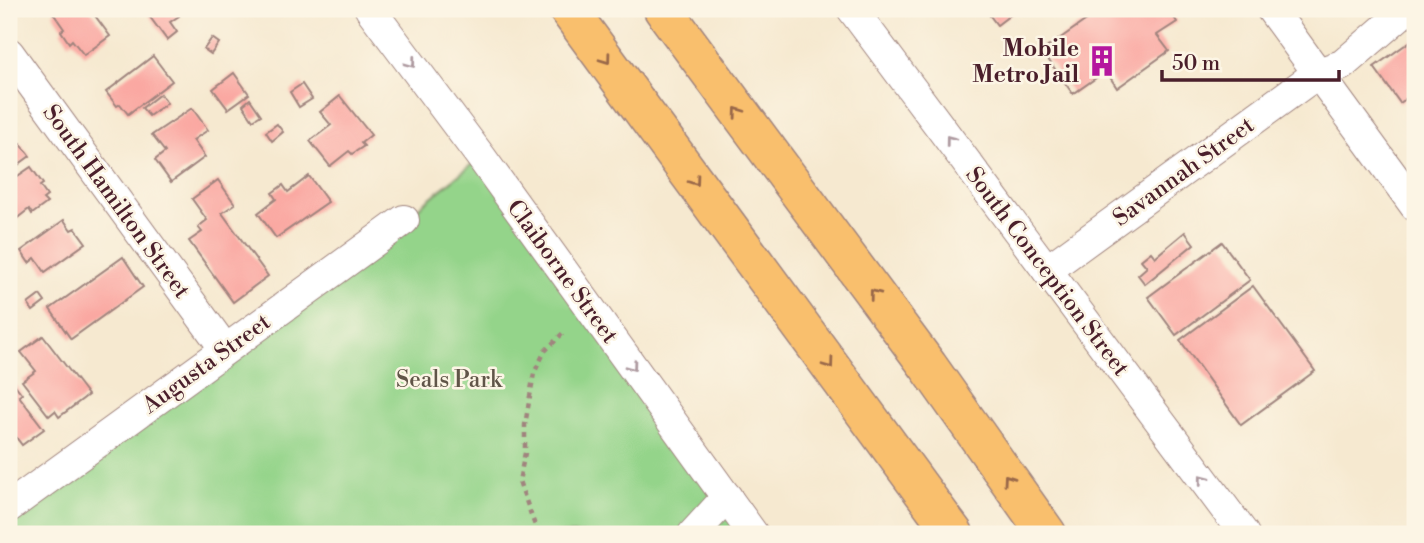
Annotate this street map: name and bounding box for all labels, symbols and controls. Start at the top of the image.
place label: Mobile Metro Jail [972,35,1079,89]
scale bar [1162,38,1338,82]
building icon: Mobile Metro Jail [1085,44,1119,78]
one-way arrow [597,51,610,64]
text: 50 m [1172,51,1220,77]
one-way arrow [402,56,415,68]
street label: South Hamilton Street [37,99,196,304]
one-way arrow [734,107,747,120]
street label: Savannah Street [1108,111,1260,232]
one-way arrow [946,135,958,148]
street label: South Conception Street [959,161,1135,382]
one-way arrow [686,173,699,186]
street label: Claiborne Street [501,194,624,349]
one-way arrow [870,290,882,302]
street label: Augusta Street [136,308,276,420]
one-way arrow [821,356,833,369]
one-way arrow [623,358,636,371]
park label: Seals Park [396,366,503,394]
one-way arrow [1004,474,1016,487]
one-way arrow [1199,475,1212,487]

